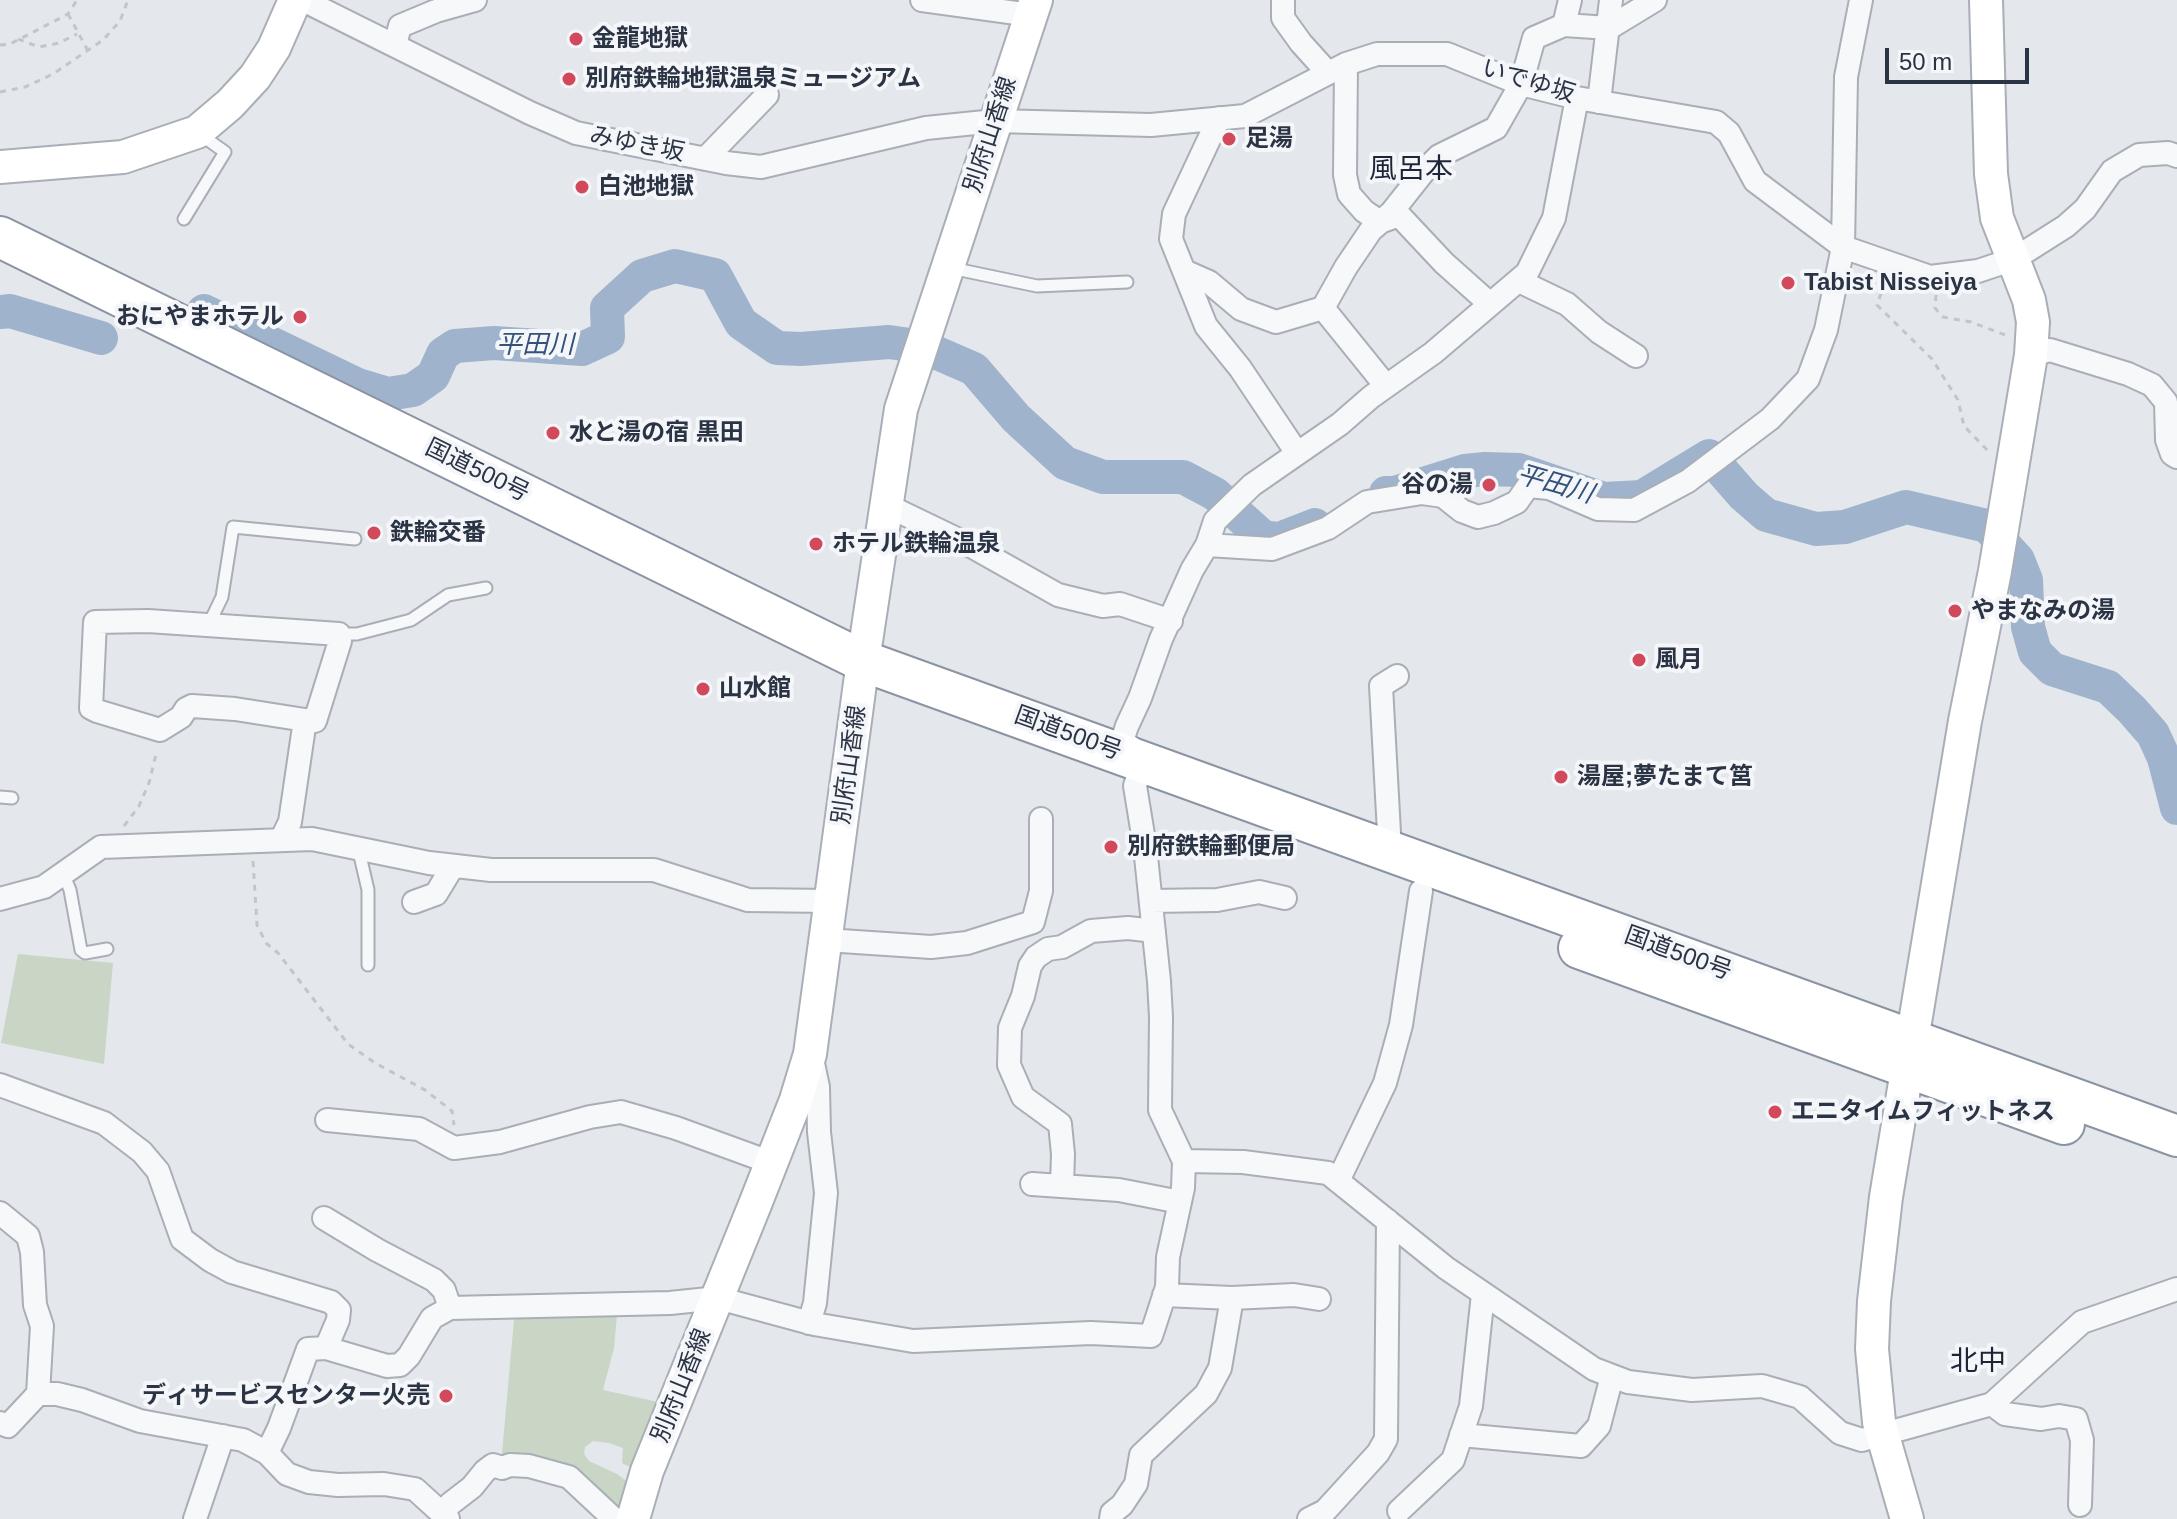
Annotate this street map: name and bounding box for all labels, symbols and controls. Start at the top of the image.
place label: 金龍地獄 [592,25,688,53]
marker: 金龍地獄 [567,30,585,48]
scale bar [1889,32,2033,82]
text: 50 m [1899,48,1952,75]
street label: いでゆ坂 [1478,54,1578,110]
place label: 別府鉄輪地獄温泉ミュージアム [585,65,921,93]
marker: 別府鉄輪地獄温泉ミュージアム [560,70,578,88]
street label: 別府山香線 [959,73,1023,197]
street label: みゆき坂 [587,122,687,168]
place label: 足湯 [1245,125,1293,153]
marker: 足湯 [1220,130,1238,148]
district label: 風呂本 [1369,153,1453,187]
place label: 白池地獄 [598,173,694,201]
marker: 白池地獄 [573,178,591,196]
place label: Tabist Nisseiya [1804,269,1977,297]
marker: Tabist Nisseiya [1779,274,1797,292]
place label: おにやまホテル [116,303,284,331]
marker: おにやまホテル [291,308,309,326]
water label: 平田川 [496,330,574,362]
place label: 水と湯の宿 黒田 [569,419,744,447]
marker: 水と湯の宿 黒田 [544,424,562,442]
street label: 国道500号 [420,433,534,509]
water label: 平田川 [1513,459,1597,511]
place label: 谷の湯 [1401,471,1473,499]
marker: 谷の湯 [1480,476,1498,494]
place label: 鉄輪交番 [390,519,486,547]
marker: 鉄輪交番 [365,524,383,542]
place label: ホテル鉄輪温泉 [832,530,1000,558]
marker: ホテル鉄輪温泉 [807,535,825,553]
place label: やまなみの湯 [1971,597,2115,625]
marker: やまなみの湯 [1946,602,1964,620]
place label: 風月 [1655,646,1703,674]
marker: 風月 [1630,651,1648,669]
place label: 山水館 [719,675,791,703]
marker: 山水館 [694,680,712,698]
street label: 国道500号 [1010,701,1126,767]
street label: 別府山香線 [827,704,873,826]
place label: 湯屋;夢たまて筥 [1577,763,1753,791]
marker: 湯屋;夢たまて筥 [1552,768,1570,786]
place label: 別府鉄輪郵便局 [1127,833,1295,861]
marker: 別府鉄輪郵便局 [1102,838,1120,856]
street label: 国道500号 [1620,921,1736,987]
place label: エニタイムフィットネス [1791,1098,2055,1126]
marker: エニタイムフィットネス [1766,1103,1784,1121]
street label: 別府山香線 [646,1325,718,1447]
district label: 北中 [1950,1345,2006,1379]
place label: ディサービスセンター火売 [142,1382,430,1410]
marker: ディサービスセンター火売 [437,1387,455,1405]

